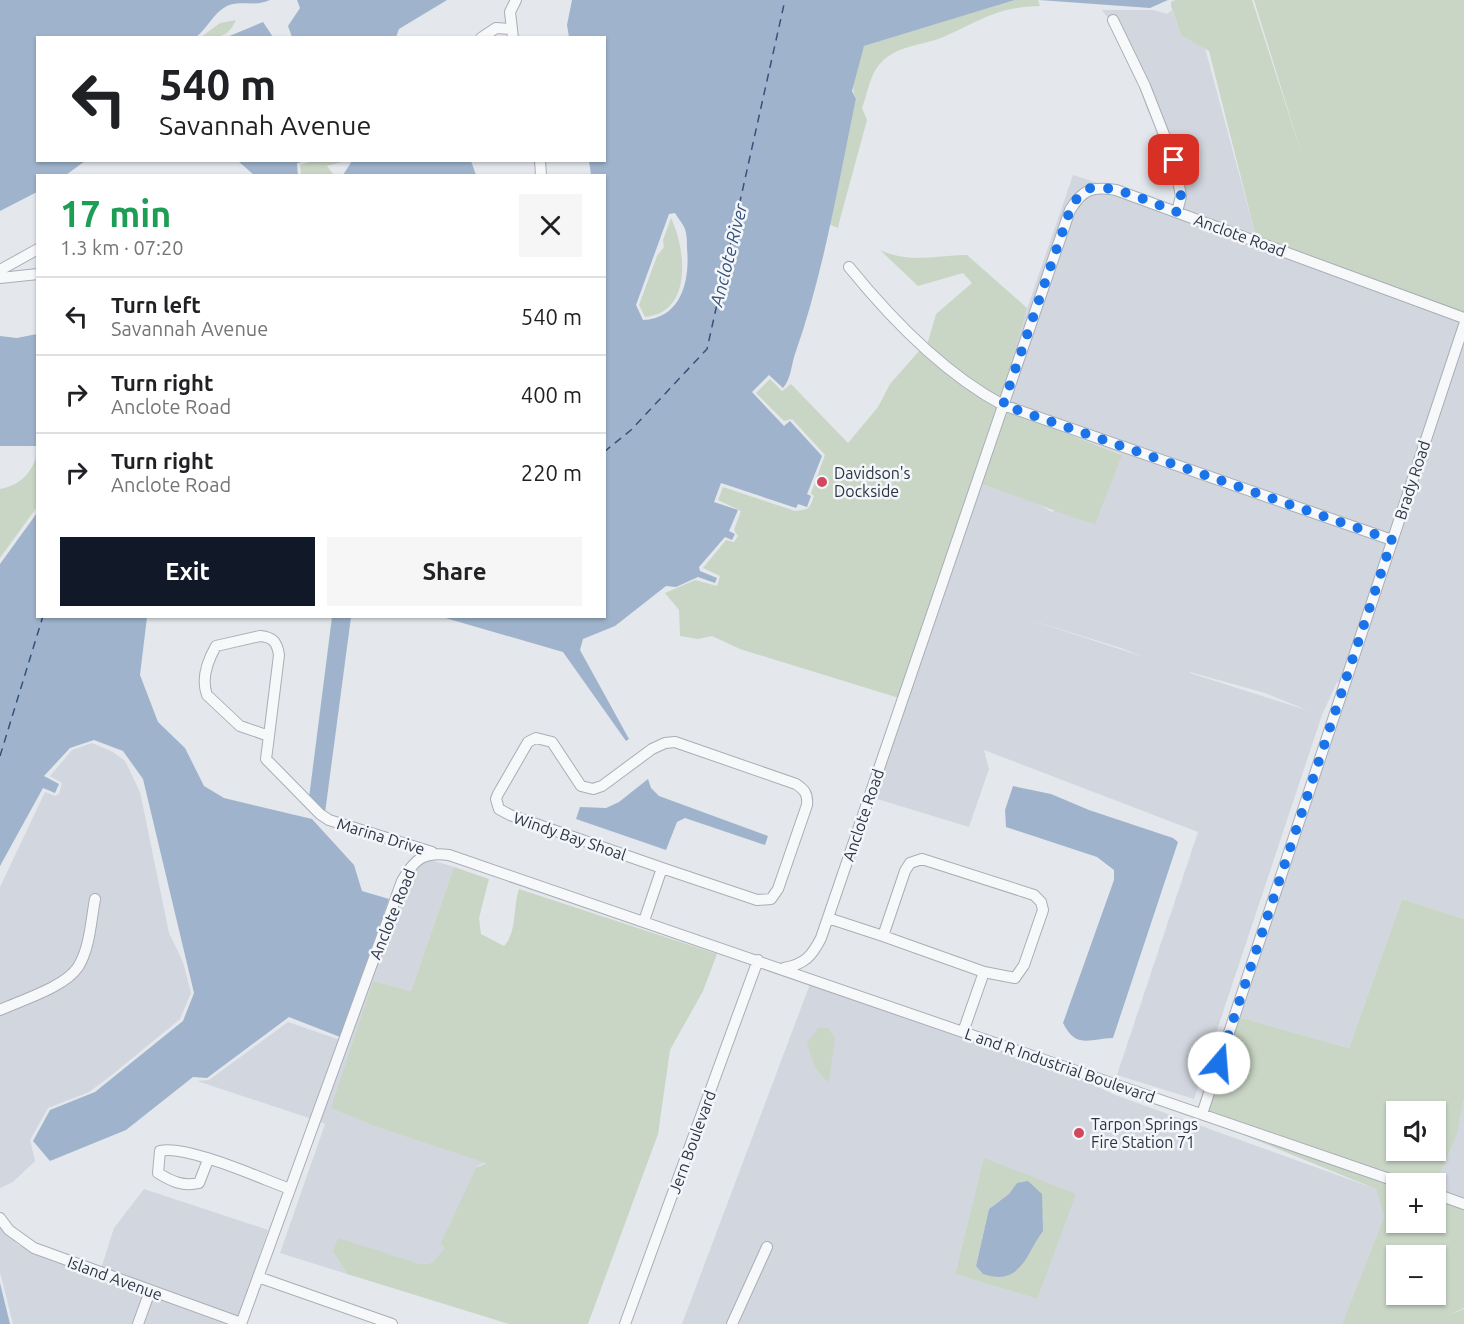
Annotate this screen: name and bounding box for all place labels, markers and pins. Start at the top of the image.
pin [1148,134,1199,185]
place label: Davidson's Dockside [834,464,911,500]
marker: Davidson's Dockside [815,475,829,489]
place label: Tarpon Springs Fire Station 71 [1091,1115,1198,1151]
marker: Tarpon Springs Fire Station 71 [1072,1126,1086,1140]

